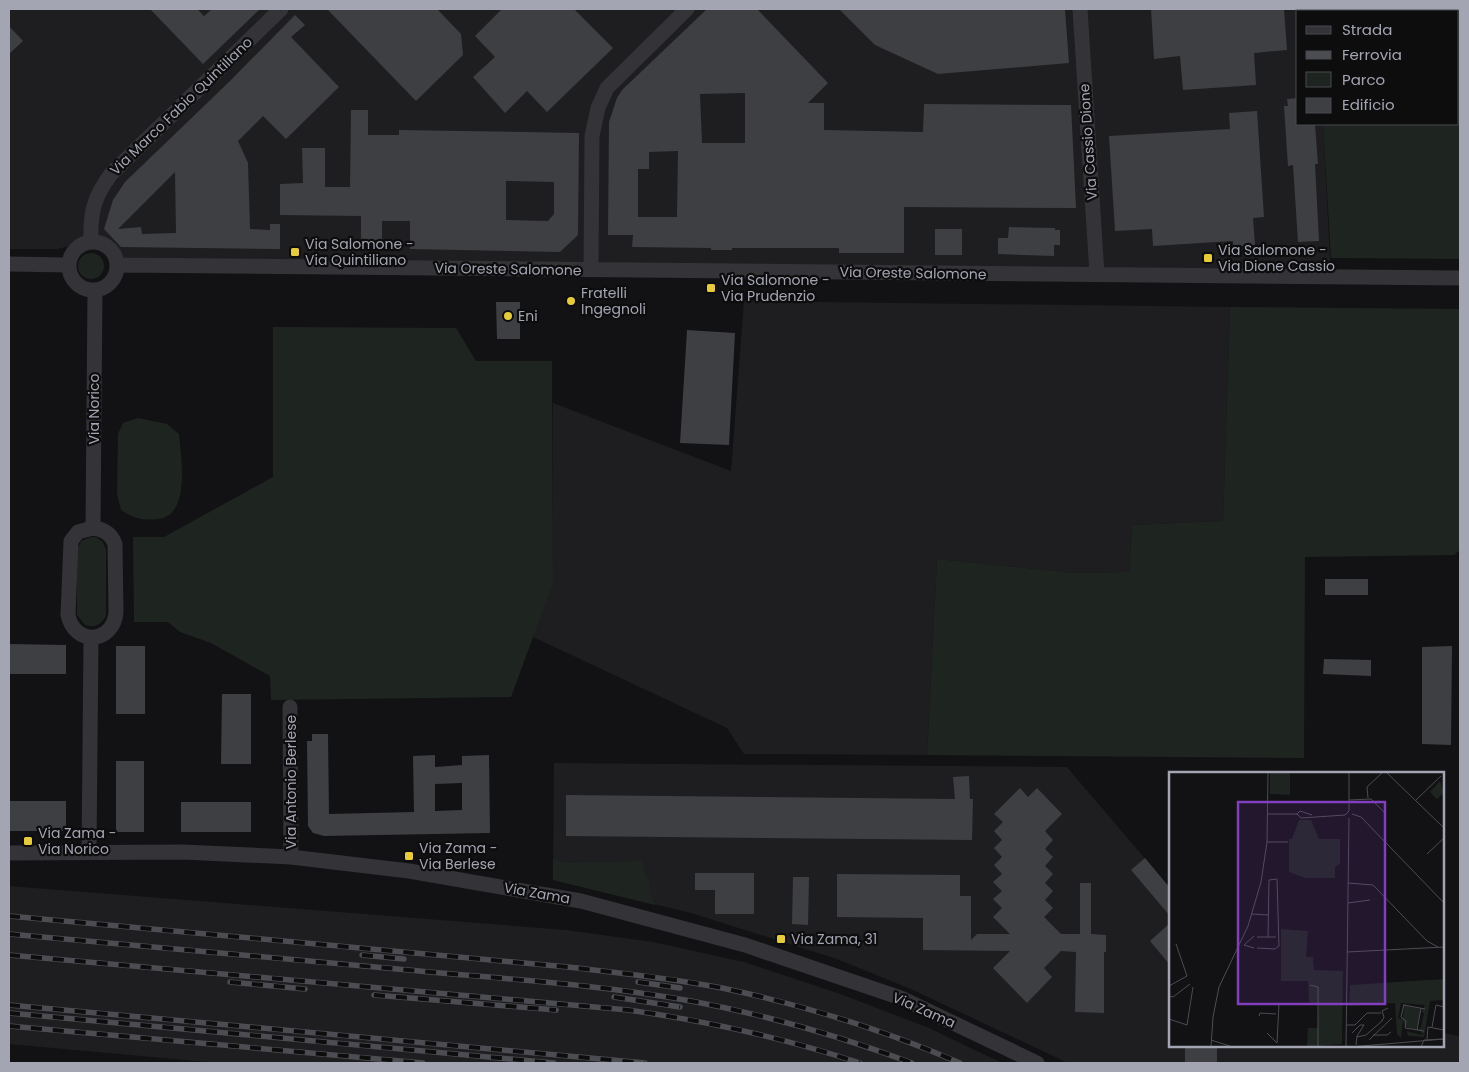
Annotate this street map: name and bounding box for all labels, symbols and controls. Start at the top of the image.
legend [1296,10,1459,125]
text: Strada [1342,19,1392,40]
street label: Via Marco Fabio Quintiliano [105,32,257,180]
text: Ferrovia [1342,44,1402,65]
text: Parco [1342,69,1385,90]
street label: Via Cassio Dione [1074,83,1102,201]
text: Edificio [1342,94,1395,115]
place label: Via Salomone - Via Quintiliano [305,234,414,270]
place label: Via Salomone - Via Dione Cassio [1218,240,1335,276]
marker: Via Salomone - Via Quintiliano [289,246,301,258]
marker: Via Salomone - Via Dione Cassio [1202,252,1214,264]
street label: Via Oreste Salomone [434,258,582,280]
street label: Via Oreste Salomone [839,262,987,284]
place label: Via Salomone - Via Prudenzio [721,270,830,306]
marker: Via Salomone - Via Prudenzio [705,282,717,294]
place label: Fratelli Ingegnoli [581,283,646,319]
marker: Fratelli Ingegnoli [565,295,577,307]
place label: Eni [518,306,538,326]
marker: Eni [502,310,514,322]
street label: Via Norico [84,373,104,445]
street label: Via Antonio Berlese [281,715,301,849]
inset map [1169,772,1444,1047]
place label: Via Zama - Via Norico [38,823,116,859]
marker: Via Zama - Via Norico [22,835,34,847]
place label: Via Zama - Via Berlese [419,838,497,874]
marker: Via Zama - Via Berlese [403,850,415,862]
street label: Via Zama [502,877,572,909]
place label: Via Zama, 31 [791,929,877,949]
marker: Via Zama, 31 [775,933,787,945]
street label: Via Zama [889,987,959,1033]

